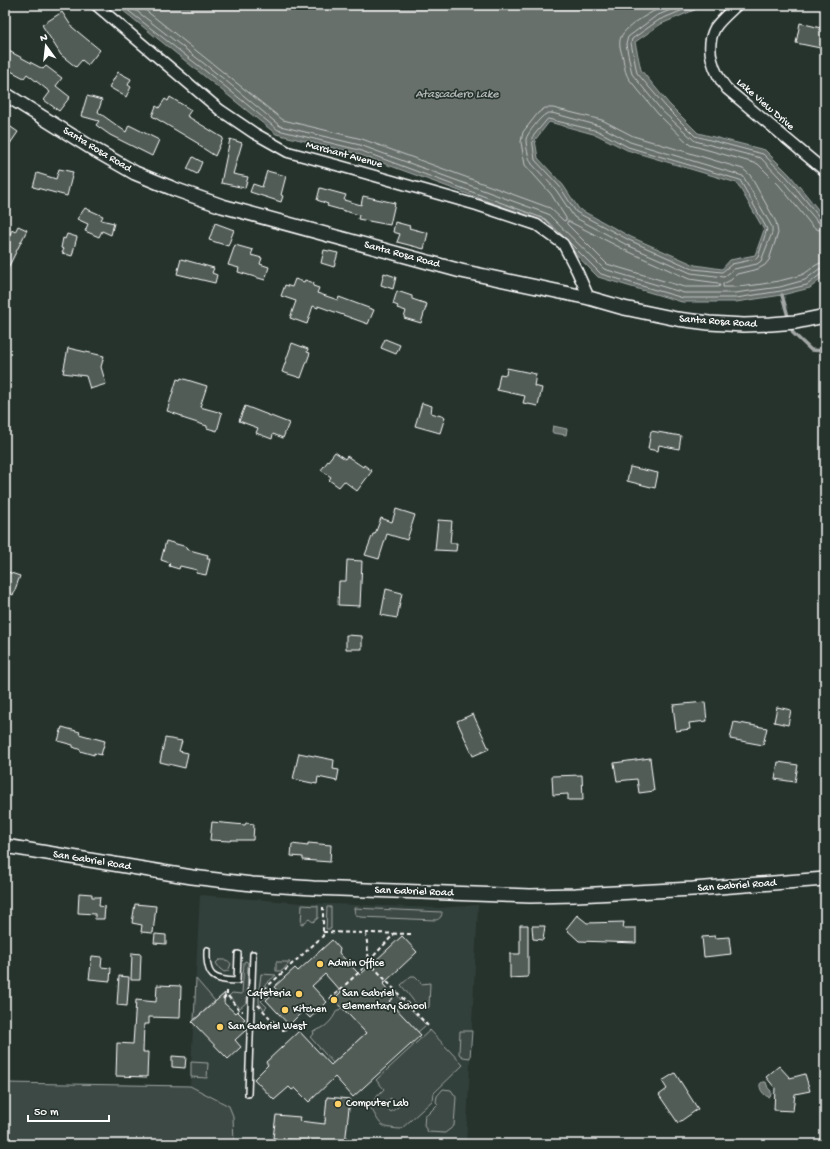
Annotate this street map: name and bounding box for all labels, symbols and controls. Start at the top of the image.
north arrow [26,26,66,66]
text: N [39,32,49,45]
street label: Lake View Drive [734,77,797,134]
water label: Atascadero Lake [416,88,499,102]
street label: Santa Rosa Road [61,125,135,176]
street label: Marchant Avenue [304,139,384,171]
street label: Santa Rosa Road [363,239,443,271]
street label: Santa Rosa Road [679,313,759,331]
street label: San Gabriel Road [52,849,133,873]
street label: San Gabriel Road [697,877,778,895]
street label: San Gabriel Road [374,885,455,899]
place label: Admin Office [328,957,384,970]
marker: Admin Office [315,959,325,969]
place label: Cafeteria [247,987,292,1000]
place label: San Gabriel Elementary School [342,988,427,1013]
marker: Cafeteria [294,989,304,999]
marker: San Gabriel Elementary School [329,995,339,1005]
place label: Kitchen [293,1004,327,1016]
marker: Kitchen [280,1005,290,1015]
place label: San Gabriel West [228,1021,308,1033]
marker: San Gabriel West [215,1022,225,1032]
scale bar [28,1097,109,1123]
place label: Computer Lab [346,1098,409,1110]
marker: Computer Lab [333,1099,343,1109]
text: 50 m [34,1106,59,1120]

